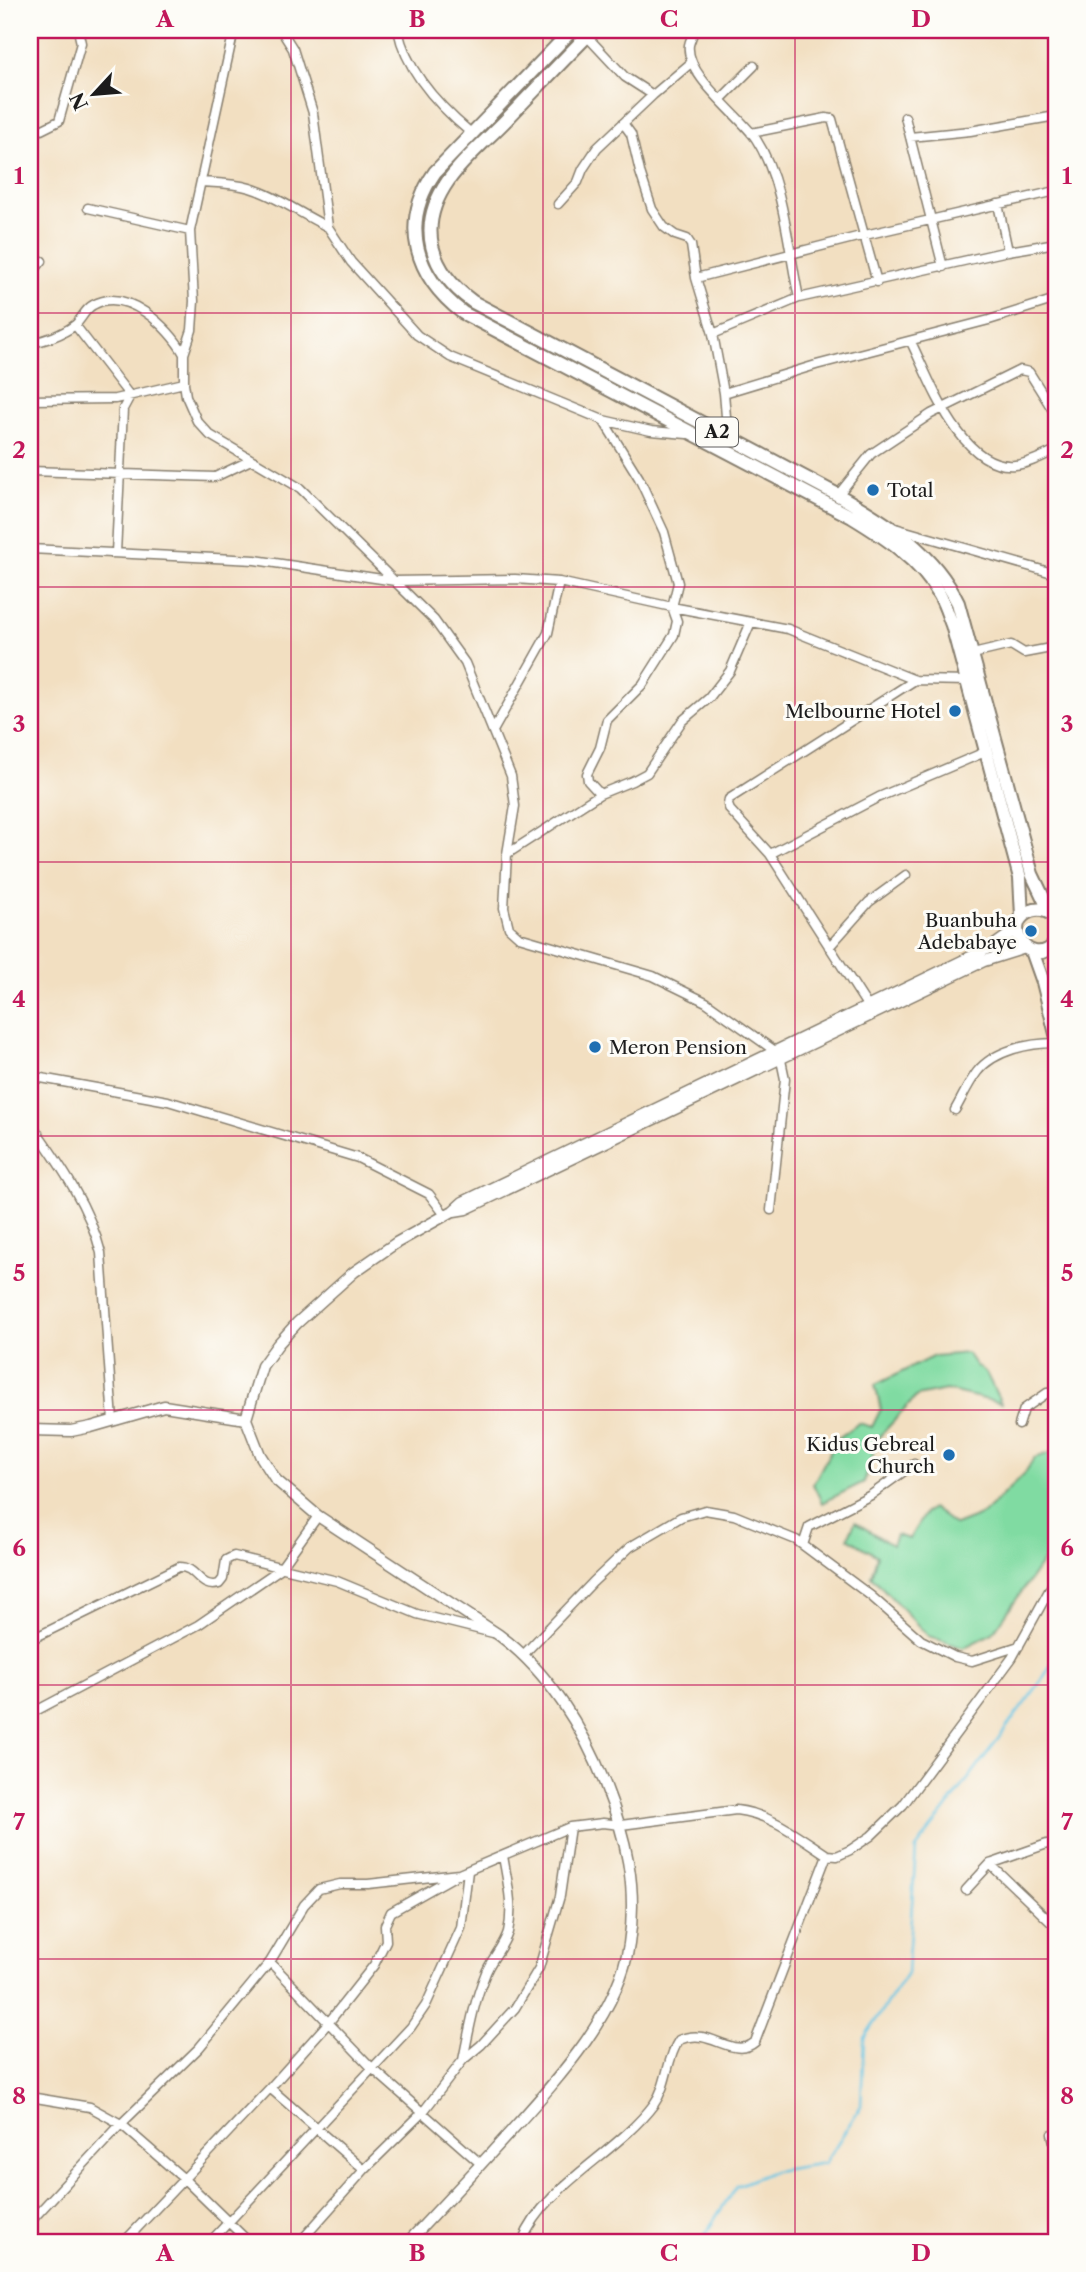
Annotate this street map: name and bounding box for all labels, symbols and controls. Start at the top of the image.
text: A [155,5,175,33]
text: B [408,5,426,33]
text: C [660,5,678,33]
text: D [911,5,931,33]
north arrow [60,60,130,130]
text: N [65,89,93,114]
text: 1 [14,162,25,190]
text: 1 [1062,162,1073,190]
road number: A2 [696,418,738,446]
text: 2 [12,436,26,464]
text: 2 [1060,436,1074,464]
place label: Total [887,479,934,502]
marker: Total [865,482,881,498]
place label: Melbourne Hotel [785,700,941,723]
marker: Melbourne Hotel [947,703,963,719]
text: 3 [13,710,26,738]
text: 3 [1061,710,1074,738]
place label: Buanbuha Adebabaye [917,909,1017,954]
marker: Buanbuha Adebabaye [1023,923,1039,939]
text: 4 [12,985,26,1013]
text: 4 [1060,985,1074,1013]
place label: Meron Pension [609,1036,747,1059]
marker: Meron Pension [587,1039,603,1055]
text: 5 [13,1259,25,1287]
text: 5 [1061,1259,1073,1287]
place label: Kidus Gebreal Church [806,1433,935,1478]
marker: Kidus Gebreal Church [941,1447,957,1463]
text: 6 [12,1534,26,1562]
text: 6 [1060,1534,1074,1562]
text: 7 [13,1808,25,1836]
text: 7 [1061,1808,1073,1836]
text: 8 [12,2082,26,2110]
text: 8 [1060,2082,1074,2110]
text: A [155,2239,175,2267]
text: B [408,2239,426,2267]
text: C [660,2239,678,2267]
text: D [911,2239,931,2267]

